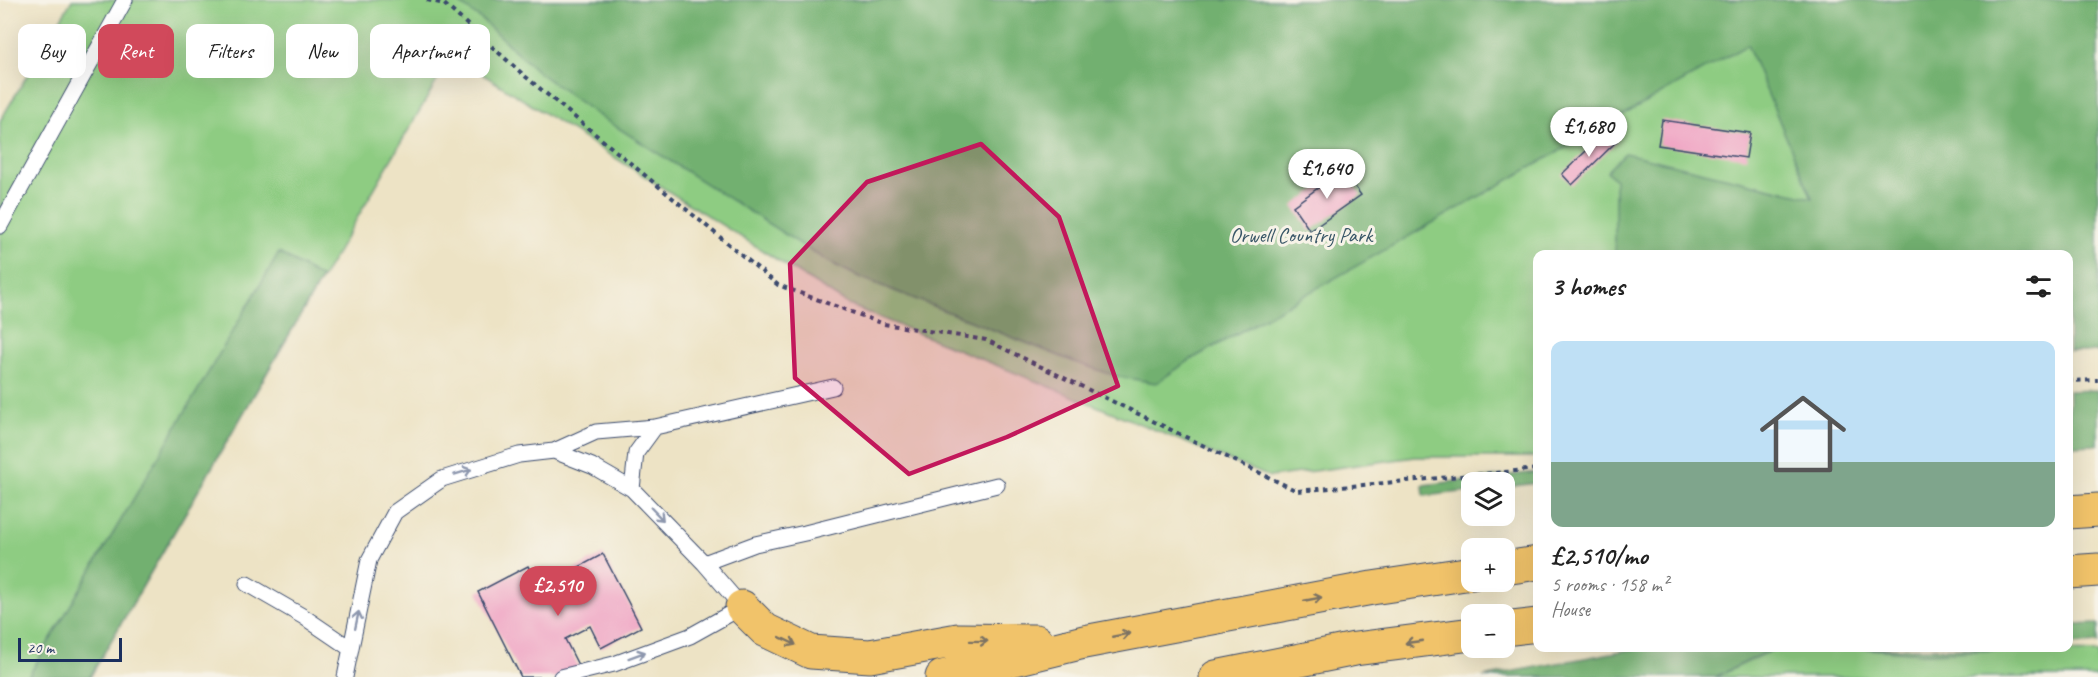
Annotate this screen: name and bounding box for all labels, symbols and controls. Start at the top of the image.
chip: Buy [18,24,86,78]
chip: Rent [98,24,174,78]
chip: Filters [186,24,274,78]
chip: New [286,24,358,78]
chip: Apartment [370,24,490,78]
pin: £1,680 [1540,107,1638,158]
text: £1,680 [1564,114,1614,139]
pin: £1,640 [1278,149,1376,200]
text: £1,640 [1302,156,1352,181]
park label: Orwell Country Park [1230,222,1375,248]
text: 3 homes [1551,270,1624,303]
icon: filters [2022,270,2055,303]
icon: home [1749,380,1857,488]
one-way arrow [453,466,472,477]
map controls [1461,472,1515,658]
button: layers [1461,472,1515,526]
one-way arrow [649,507,664,522]
button: + [1461,538,1515,592]
text: £2,510/mo [1551,539,1648,572]
pin: £2,510 [509,566,607,617]
text: 5 rooms · 158 m² [1551,572,1668,597]
text: £2,510 [534,573,582,598]
one-way arrow [1303,593,1322,604]
text: House [1551,597,1590,622]
button: − [1461,604,1515,658]
one-way arrow [352,610,363,630]
one-way arrow [1111,629,1131,640]
scale bar [18,635,122,662]
one-way arrow [969,635,989,646]
one-way arrow [779,636,797,647]
one-way arrow [1404,636,1424,647]
text: 20 m [27,638,54,658]
one-way arrow [627,649,646,660]

